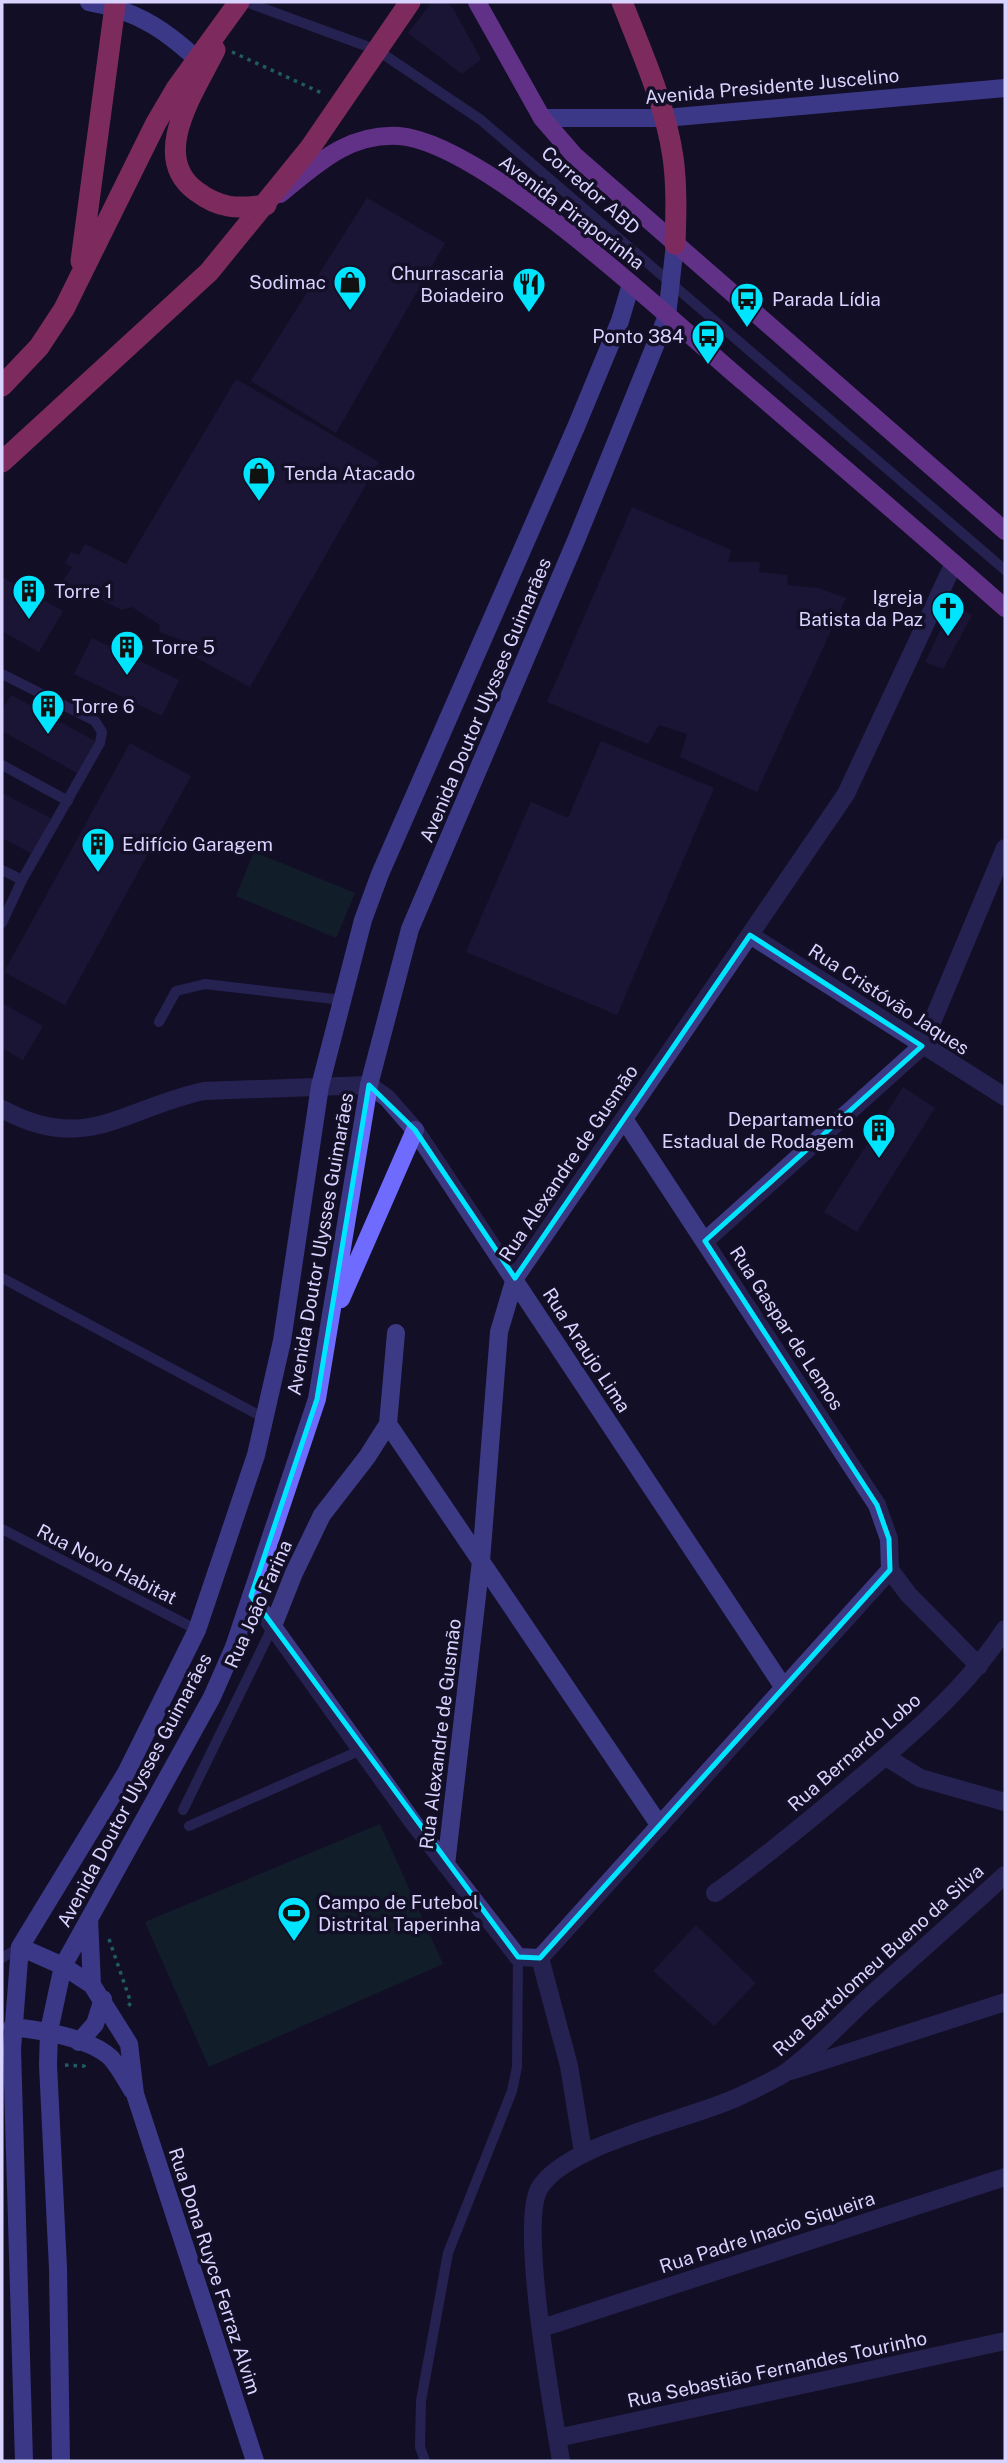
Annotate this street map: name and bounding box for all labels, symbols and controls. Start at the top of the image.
street label: Avenida Presidente Juscelino [644,64,900,108]
street label: Corredor ABD [537,141,645,239]
street label: Avenida Piraporinha [495,150,649,274]
place label: Churrascaria Boiadeiro [391,262,504,306]
shop icon: Sodimac [331,263,369,312]
restaurant icon: Churrascaria Boiadeiro [510,265,548,314]
place label: Sodimac [249,271,326,293]
bus stop icon: Parada Lídia [728,280,766,329]
place label: Parada Lídia [772,288,881,310]
bus stop icon: Ponto 384 [689,317,727,366]
place label: Ponto 384 [592,325,684,347]
shop icon: Tenda Atacado [240,454,278,503]
place label: Tenda Atacado [284,462,415,484]
street label: Avenida Doutor Ulysses Guimarães [415,554,555,846]
building icon: Torre 1 [10,572,48,621]
place label: Torre 1 [54,580,112,602]
place label: Igreja Batista da Paz [798,586,923,630]
church icon: Igreja Batista da Paz [929,589,967,638]
building icon: Torre 5 [108,628,146,677]
place label: Torre 5 [152,636,215,658]
building icon: Torre 6 [29,687,67,736]
place label: Torre 6 [72,695,135,717]
building icon: Edifício Garagem [79,825,117,874]
place label: Edifício Garagem [122,833,273,855]
street label: Rua Cristóvão Jaques [805,939,973,1059]
street label: Rua Alexandre de Gusmão [494,1061,642,1265]
street label: Avenida Doutor Ulysses Guimarães [283,1091,357,1397]
place label: Departamento Estadual de Rodagem [662,1108,854,1152]
building icon: Departamento Estadual de Rodagem [860,1111,898,1160]
street label: Rua Gaspar de Lemos [726,1242,848,1414]
street label: Rua Araujo Lima [539,1284,635,1416]
street label: Rua Novo Habitat [33,1519,181,1609]
street label: Rua João Farina [220,1537,296,1671]
street label: Rua Alexandre de Gusmão [415,1617,465,1851]
street label: Avenida Doutor Ulysses Guimarães [52,1649,216,1931]
street label: Rua Bernardo Lobo [783,1688,925,1816]
street label: Rua Bartolomeu Bueno da Silva [768,1860,988,2060]
place label: Campo de Futebol Distrital Taperinha [318,1891,480,1935]
sports icon: Campo de Futebol Distrital Taperinha [275,1894,313,1943]
street label: Rua Dona Ruyce Ferraz Alvim [165,2145,265,2397]
street label: Rua Padre Inacio Siqueira [657,2187,877,2277]
street label: Rua Sebastião Fernandes Tourinho [625,2326,929,2412]

